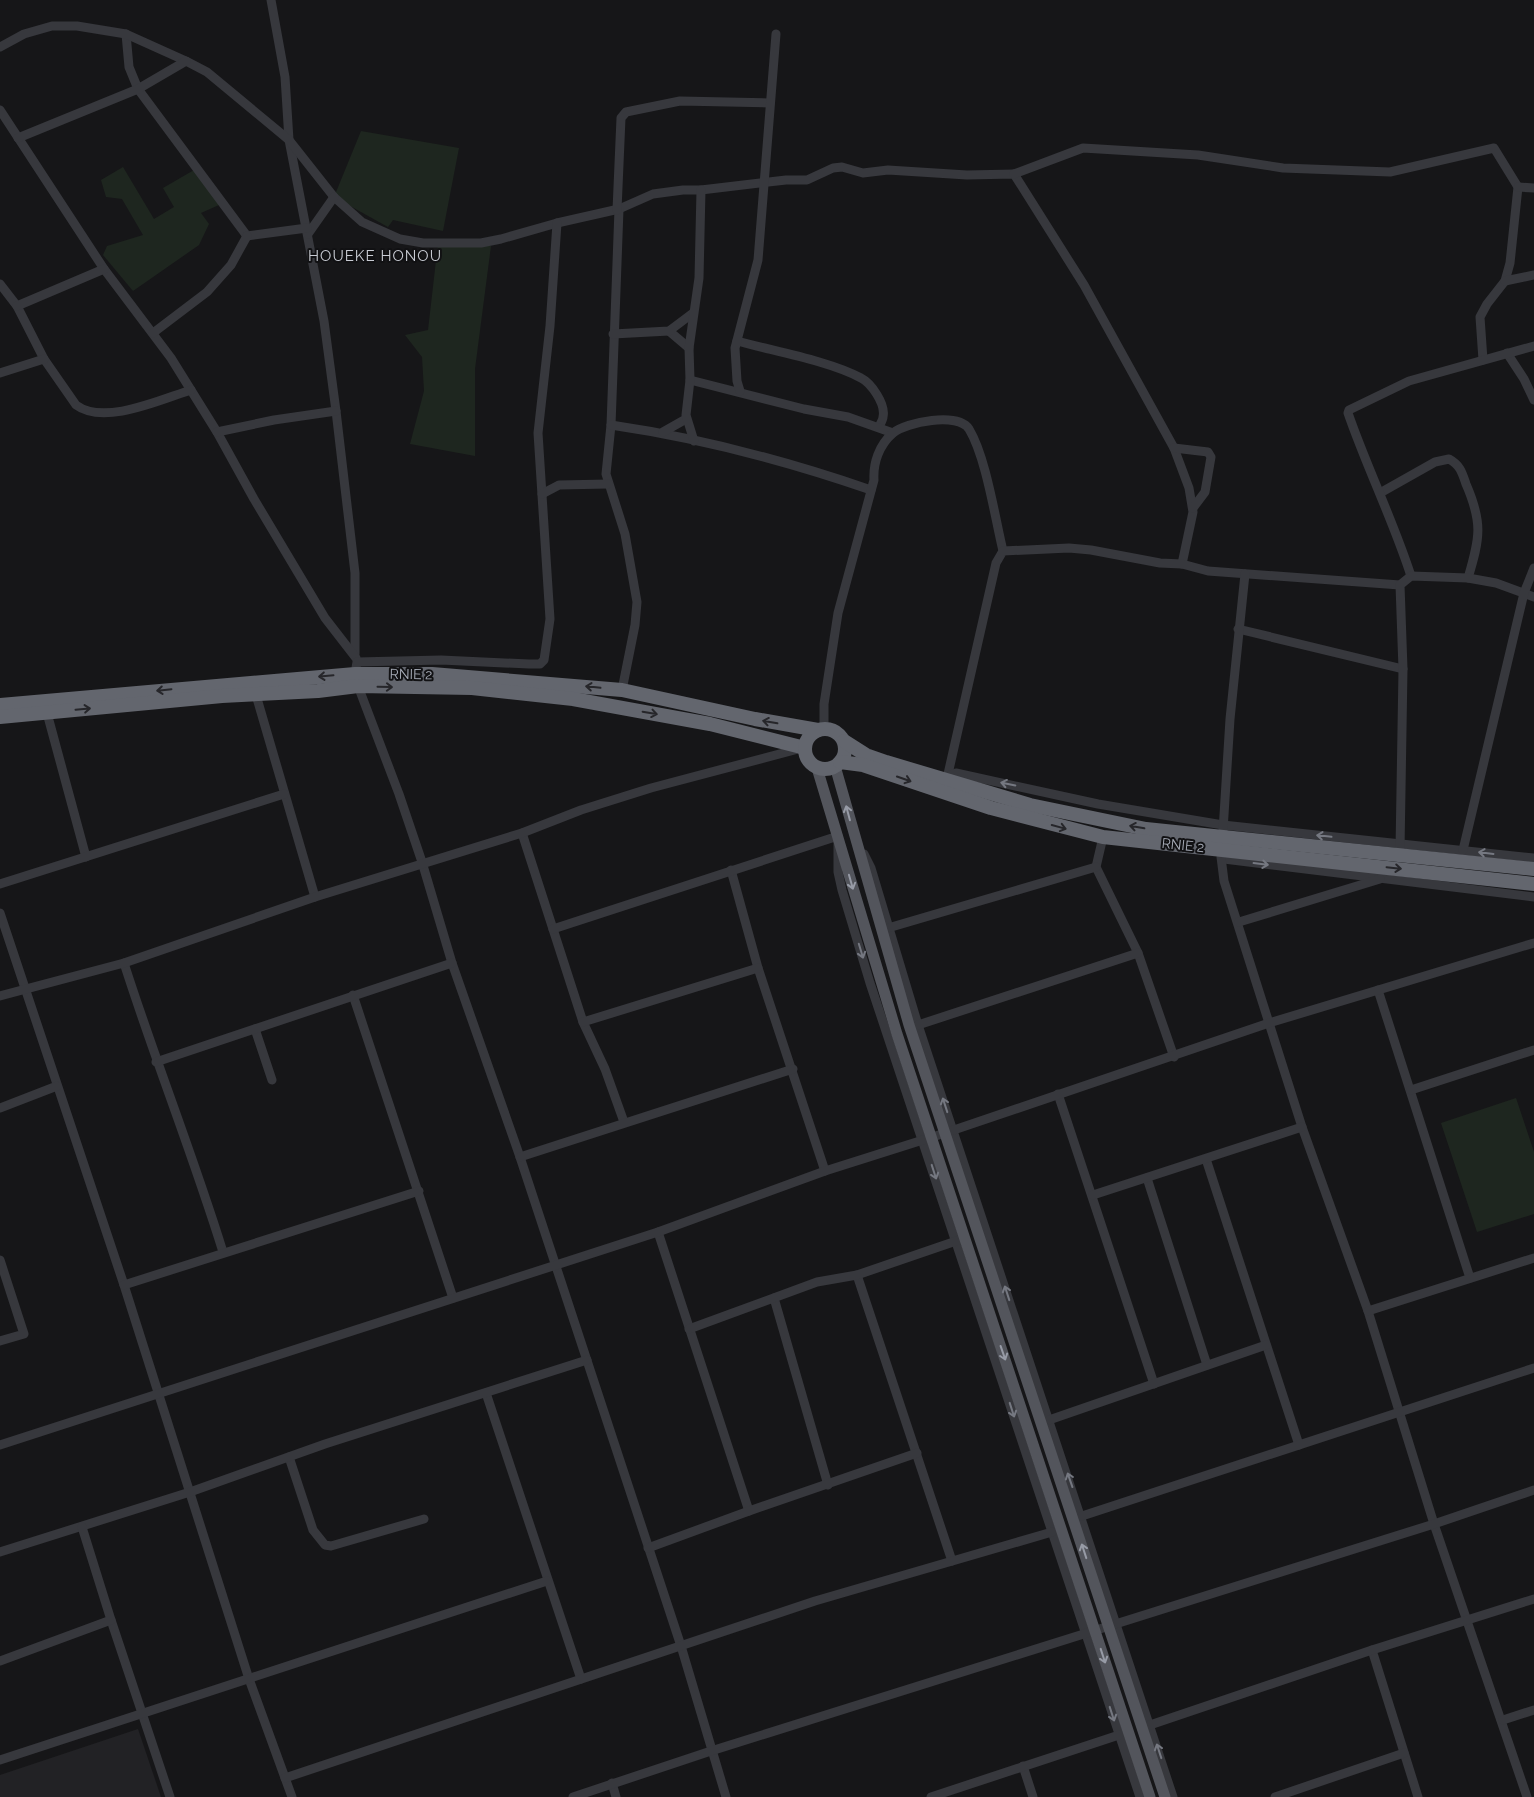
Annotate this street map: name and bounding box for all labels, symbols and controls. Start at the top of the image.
district label: HOUEKE HONOU [308,247,442,265]
street label: RNIE 2 [389,666,433,682]
one-way arrow [319,671,335,681]
one-way arrow [376,682,393,692]
one-way arrow [585,682,601,692]
one-way arrow [157,685,173,695]
one-way arrow [75,705,91,714]
one-way arrow [642,709,658,719]
one-way arrow [762,717,778,727]
one-way arrow [896,775,911,784]
one-way arrow [1001,779,1017,789]
one-way arrow [843,806,852,822]
one-way arrow [1051,822,1067,832]
one-way arrow [1130,822,1146,832]
one-way arrow [1316,831,1332,841]
street label: RNIE 2 [1161,835,1205,855]
one-way arrow [1478,848,1494,858]
one-way arrow [1253,859,1269,869]
one-way arrow [1386,863,1402,873]
one-way arrow [846,873,856,889]
one-way arrow [856,943,866,959]
one-way arrow [939,1097,949,1113]
one-way arrow [930,1164,939,1179]
one-way arrow [1002,1285,1011,1301]
one-way arrow [999,1344,1008,1360]
one-way arrow [1008,1401,1017,1417]
one-way arrow [1065,1472,1074,1488]
one-way arrow [1078,1544,1088,1560]
one-way arrow [1099,1648,1109,1664]
one-way arrow [1108,1705,1117,1721]
one-way arrow [1153,1743,1163,1759]

